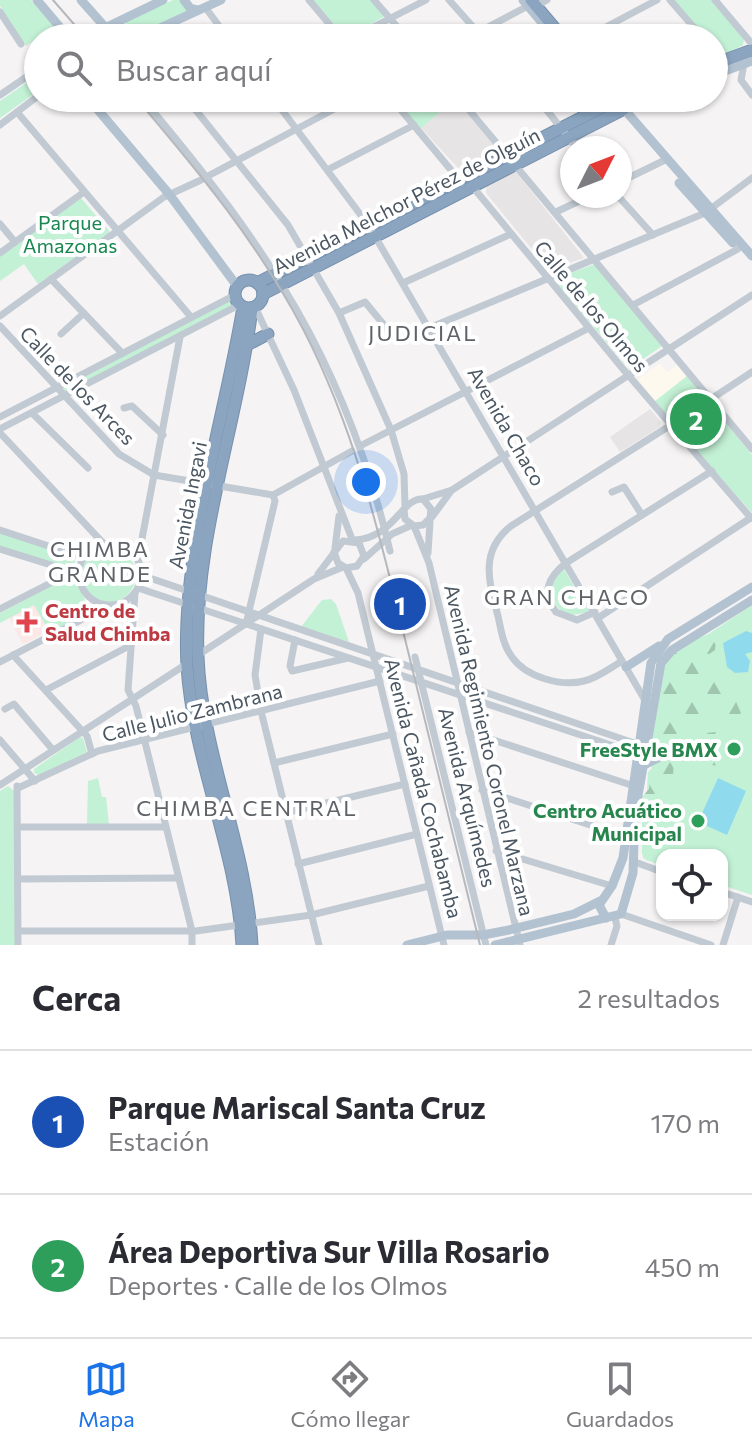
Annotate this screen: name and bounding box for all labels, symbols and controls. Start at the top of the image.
search box [24,24,728,112]
icon: search [52,46,96,90]
text: Buscar aquí [116,50,272,87]
street label: Avenida Melchor Pérez de Olguín [268,122,544,278]
north arrow [560,136,632,208]
park label: Parque Amazonas [23,210,117,257]
street label: Calle de los Olmos [530,235,654,377]
district label: JUDICIAL [368,319,478,346]
street label: Calle de los Arces [15,321,141,449]
street label: Avenida Chaco [463,362,551,490]
pin: 2 [670,389,722,449]
street label: Avenida Ingavi [163,439,211,571]
your location [346,462,386,502]
district label: CHIMBA GRANDE [48,535,152,587]
pin: 1 [374,574,426,634]
street label: Avenida Regimiento Coronel Marzana [440,582,540,918]
district label: GRAN CHACO [484,583,650,610]
place label: Centro de Salud Chimba [45,598,171,645]
marker: Centro de Salud Chimba [16,611,38,633]
street label: Avenida Cañada Cochabamba [380,655,468,921]
street label: Calle Julio Zambrana [99,678,285,746]
street label: Avenida Arquímedes [434,705,502,889]
place label: FreeStyle BMX [580,737,718,761]
marker: FreeStyle BMX [725,740,743,758]
district label: CHIMBA CENTRAL [136,794,358,821]
place label: Centro Acuático Municipal [533,798,682,845]
marker: Centro Acuático Municipal [689,812,707,830]
map controls [656,849,728,921]
button: locate [656,849,728,921]
text: Cerca [32,976,121,1018]
text: 2 resultados [578,982,720,1013]
text: Parque Mariscal Santa Cruz [108,1088,486,1125]
text: 1 [52,1107,64,1138]
text: 170 m [651,1107,720,1138]
text: Estación [108,1125,209,1156]
text: Área Deportiva Sur Villa Rosario [108,1232,550,1269]
text: 2 [51,1251,65,1282]
text: 450 m [645,1251,720,1282]
text: Deportes · Calle de los Olmos [108,1269,448,1300]
tab: Mapa [78,1357,135,1432]
tab: Cómo llegar [291,1357,410,1432]
tab: Guardados [566,1357,674,1432]

